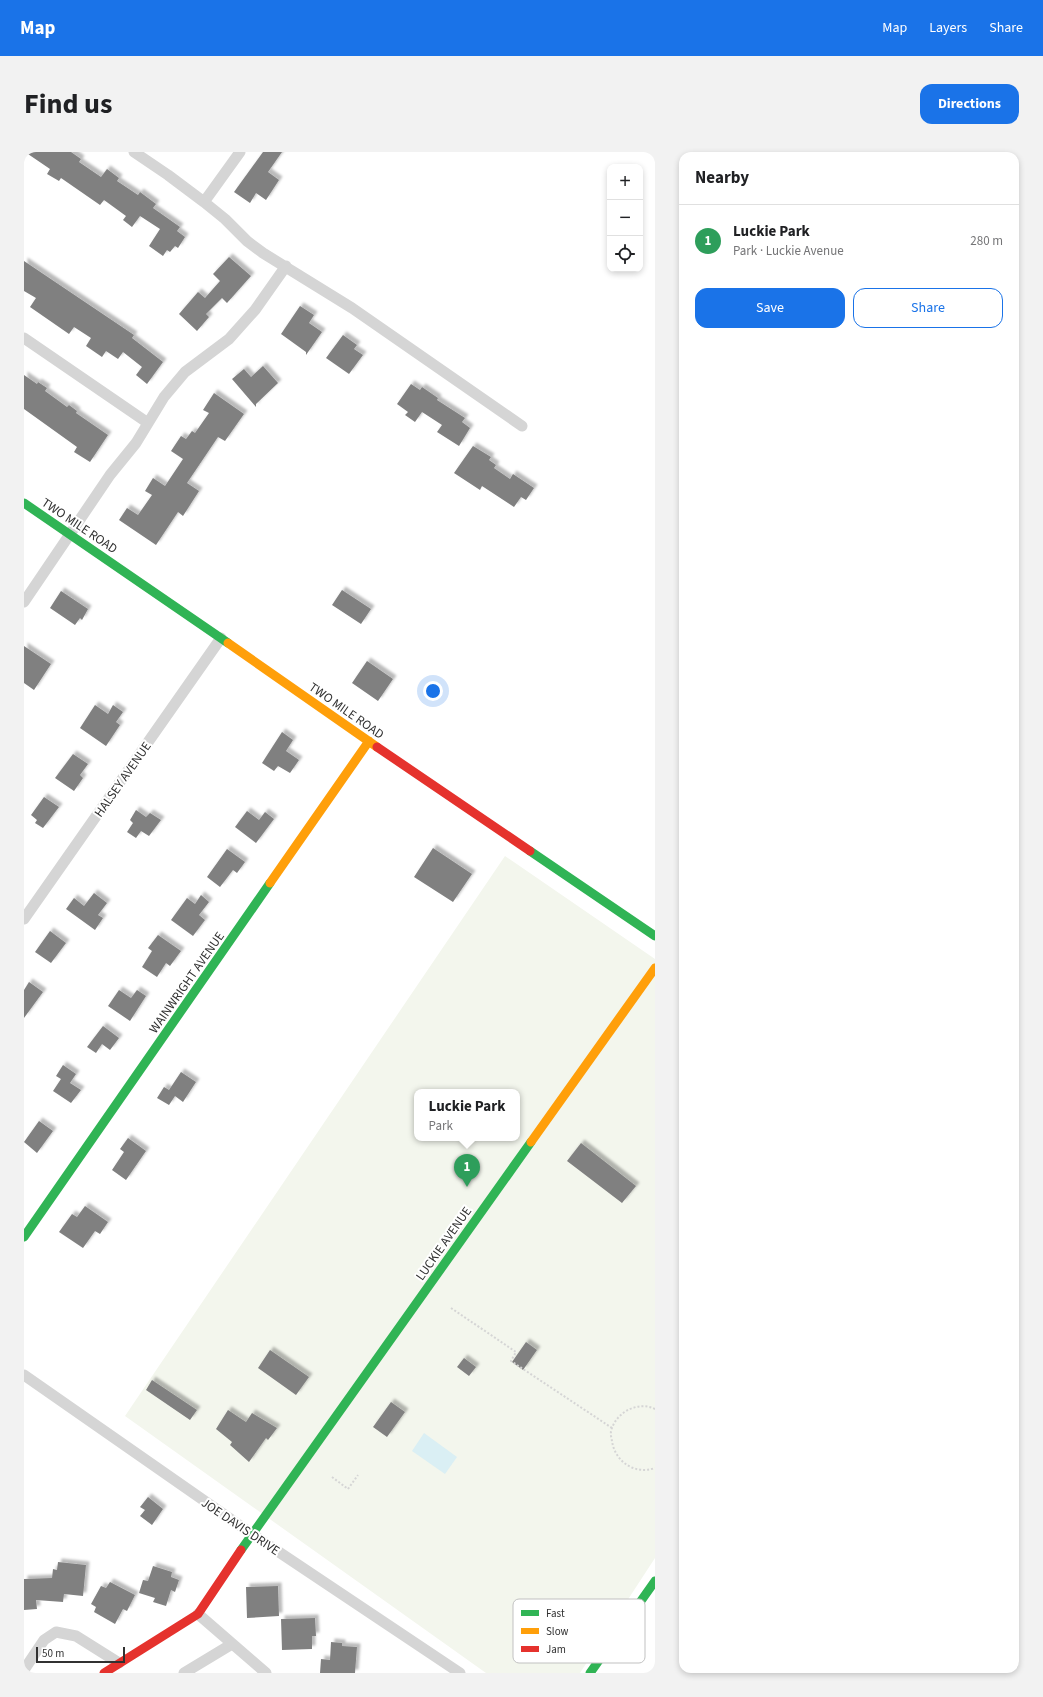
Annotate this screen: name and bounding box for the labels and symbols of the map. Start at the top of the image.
street label: TWO MILE ROAD [38,494,121,558]
street label: TWO MILE ROAD [305,678,388,743]
your location [423,681,443,701]
street label: HALSEY AVENUE [90,738,156,821]
street label: WAINWRIGHT AVENUE [145,928,229,1037]
pin: 1 [454,1154,480,1187]
street label: LUCKIE AVENUE [412,1203,476,1284]
street label: JOE DAVIS DRIVE [198,1494,283,1560]
legend [513,1599,645,1663]
text: Fast [546,1606,565,1621]
text: Slow [546,1624,569,1639]
text: Jam [546,1642,566,1657]
scale bar [36,1645,125,1664]

